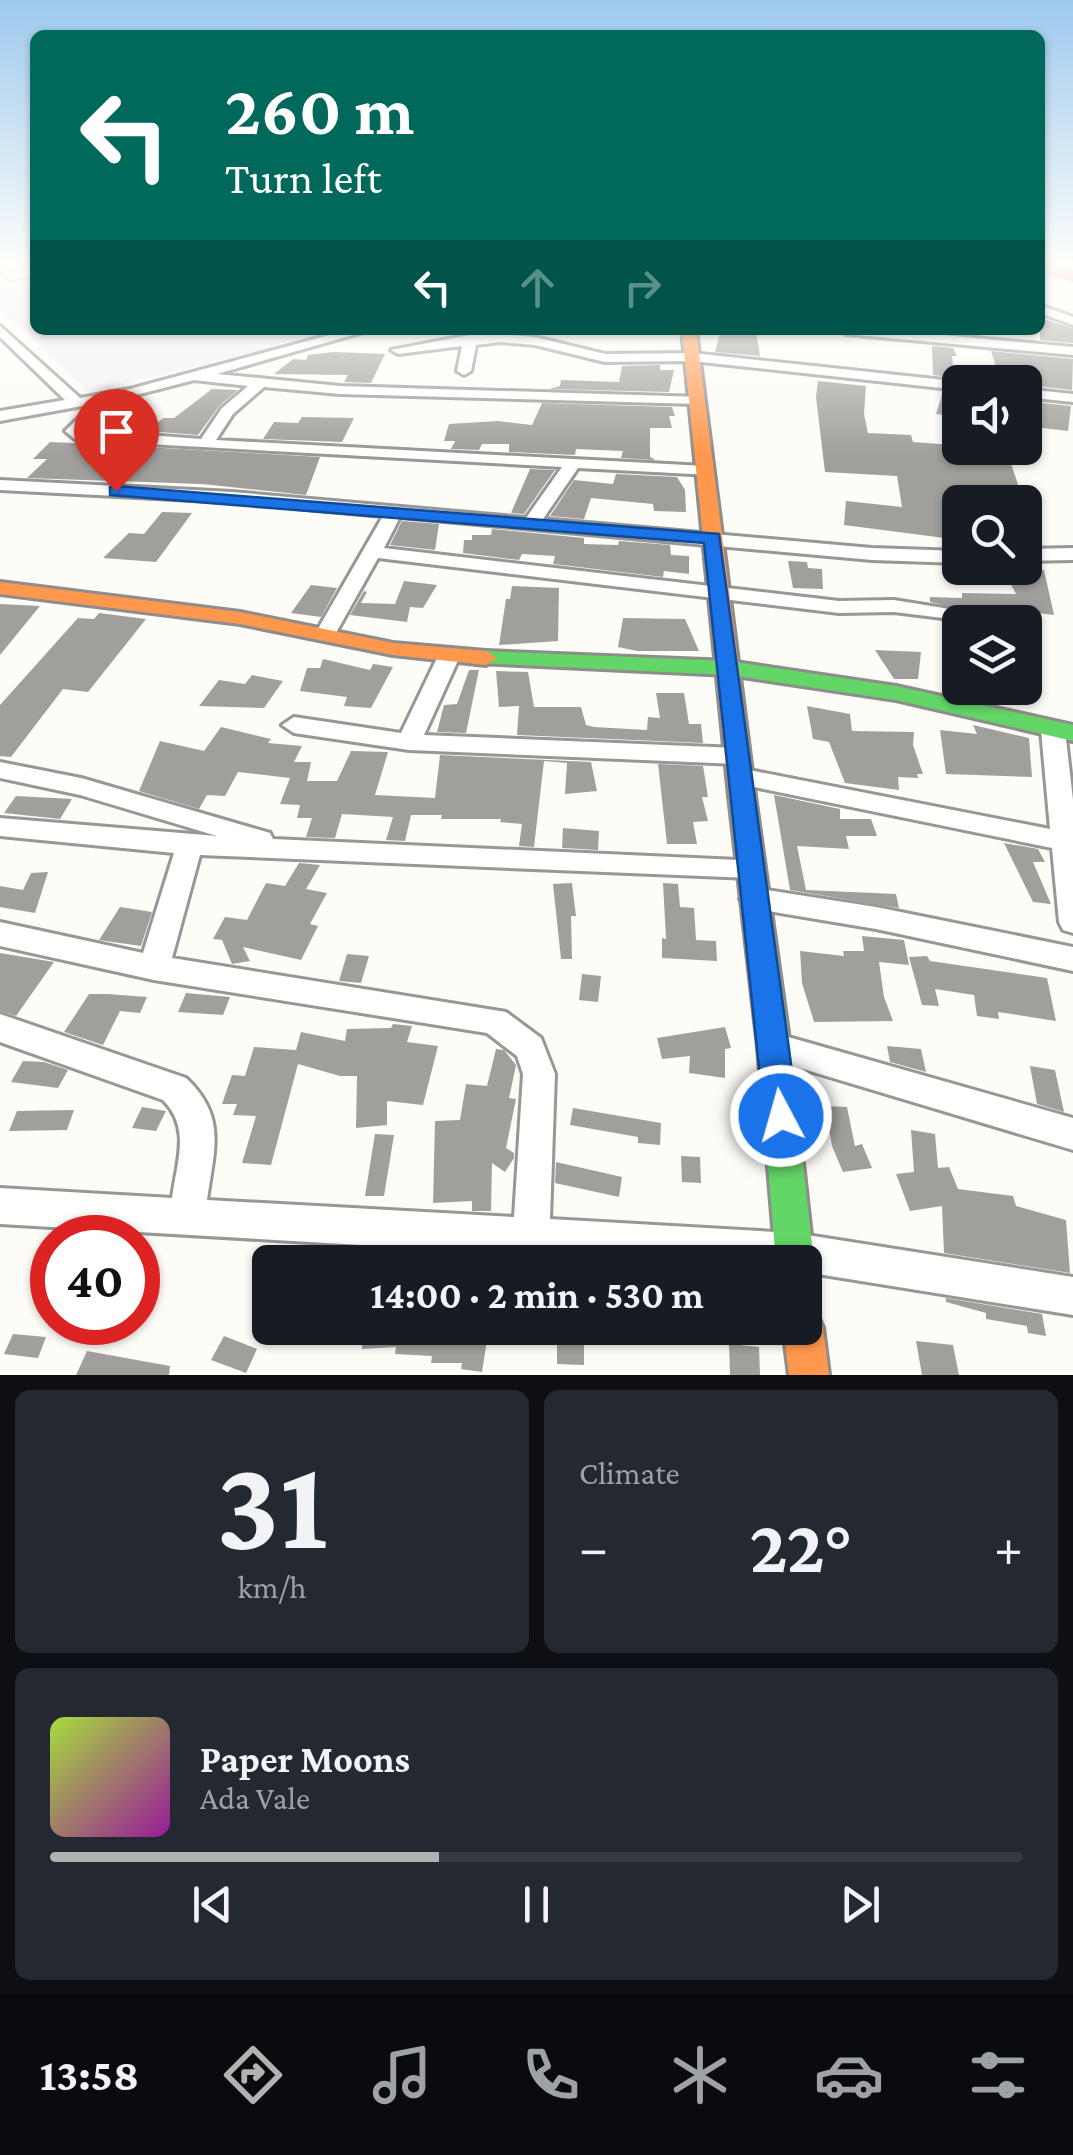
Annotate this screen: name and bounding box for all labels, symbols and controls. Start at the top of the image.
icon: left [60,70,190,200]
text: 260 m [225,71,414,149]
text: Turn left [225,153,382,203]
icon: left [405,260,460,315]
icon: ahead [510,260,565,315]
icon: right [615,260,670,315]
map controls [942,365,1042,705]
button: sound [942,365,1042,465]
pin [74,389,159,492]
icon: arrive [89,404,144,459]
button: search [942,485,1042,585]
button: layers [942,605,1042,705]
position arrow [729,1064,833,1168]
speed limit sign: 40 [30,1215,160,1345]
text: 14:00 · 2 min · 530 m [370,1274,704,1316]
text: 31 [216,1431,328,1576]
text: Climate [579,1455,680,1491]
text: 22° [749,1505,853,1588]
text: − [579,1517,608,1578]
text: + [994,1517,1023,1578]
text: km/h [238,1569,307,1605]
text: Paper Moons [200,1738,410,1780]
text: Ada Vale [200,1780,310,1816]
icon: previous [185,1877,240,1932]
icon: pause [509,1877,564,1932]
icon: next [833,1877,888,1932]
icon: directions [218,2040,288,2110]
icon: music [367,2040,437,2110]
icon: phone [516,2040,586,2110]
icon: climate [665,2040,735,2110]
icon: car [814,2040,884,2110]
icon: filters [963,2040,1033,2110]
text: 13:58 [40,2050,139,2100]

